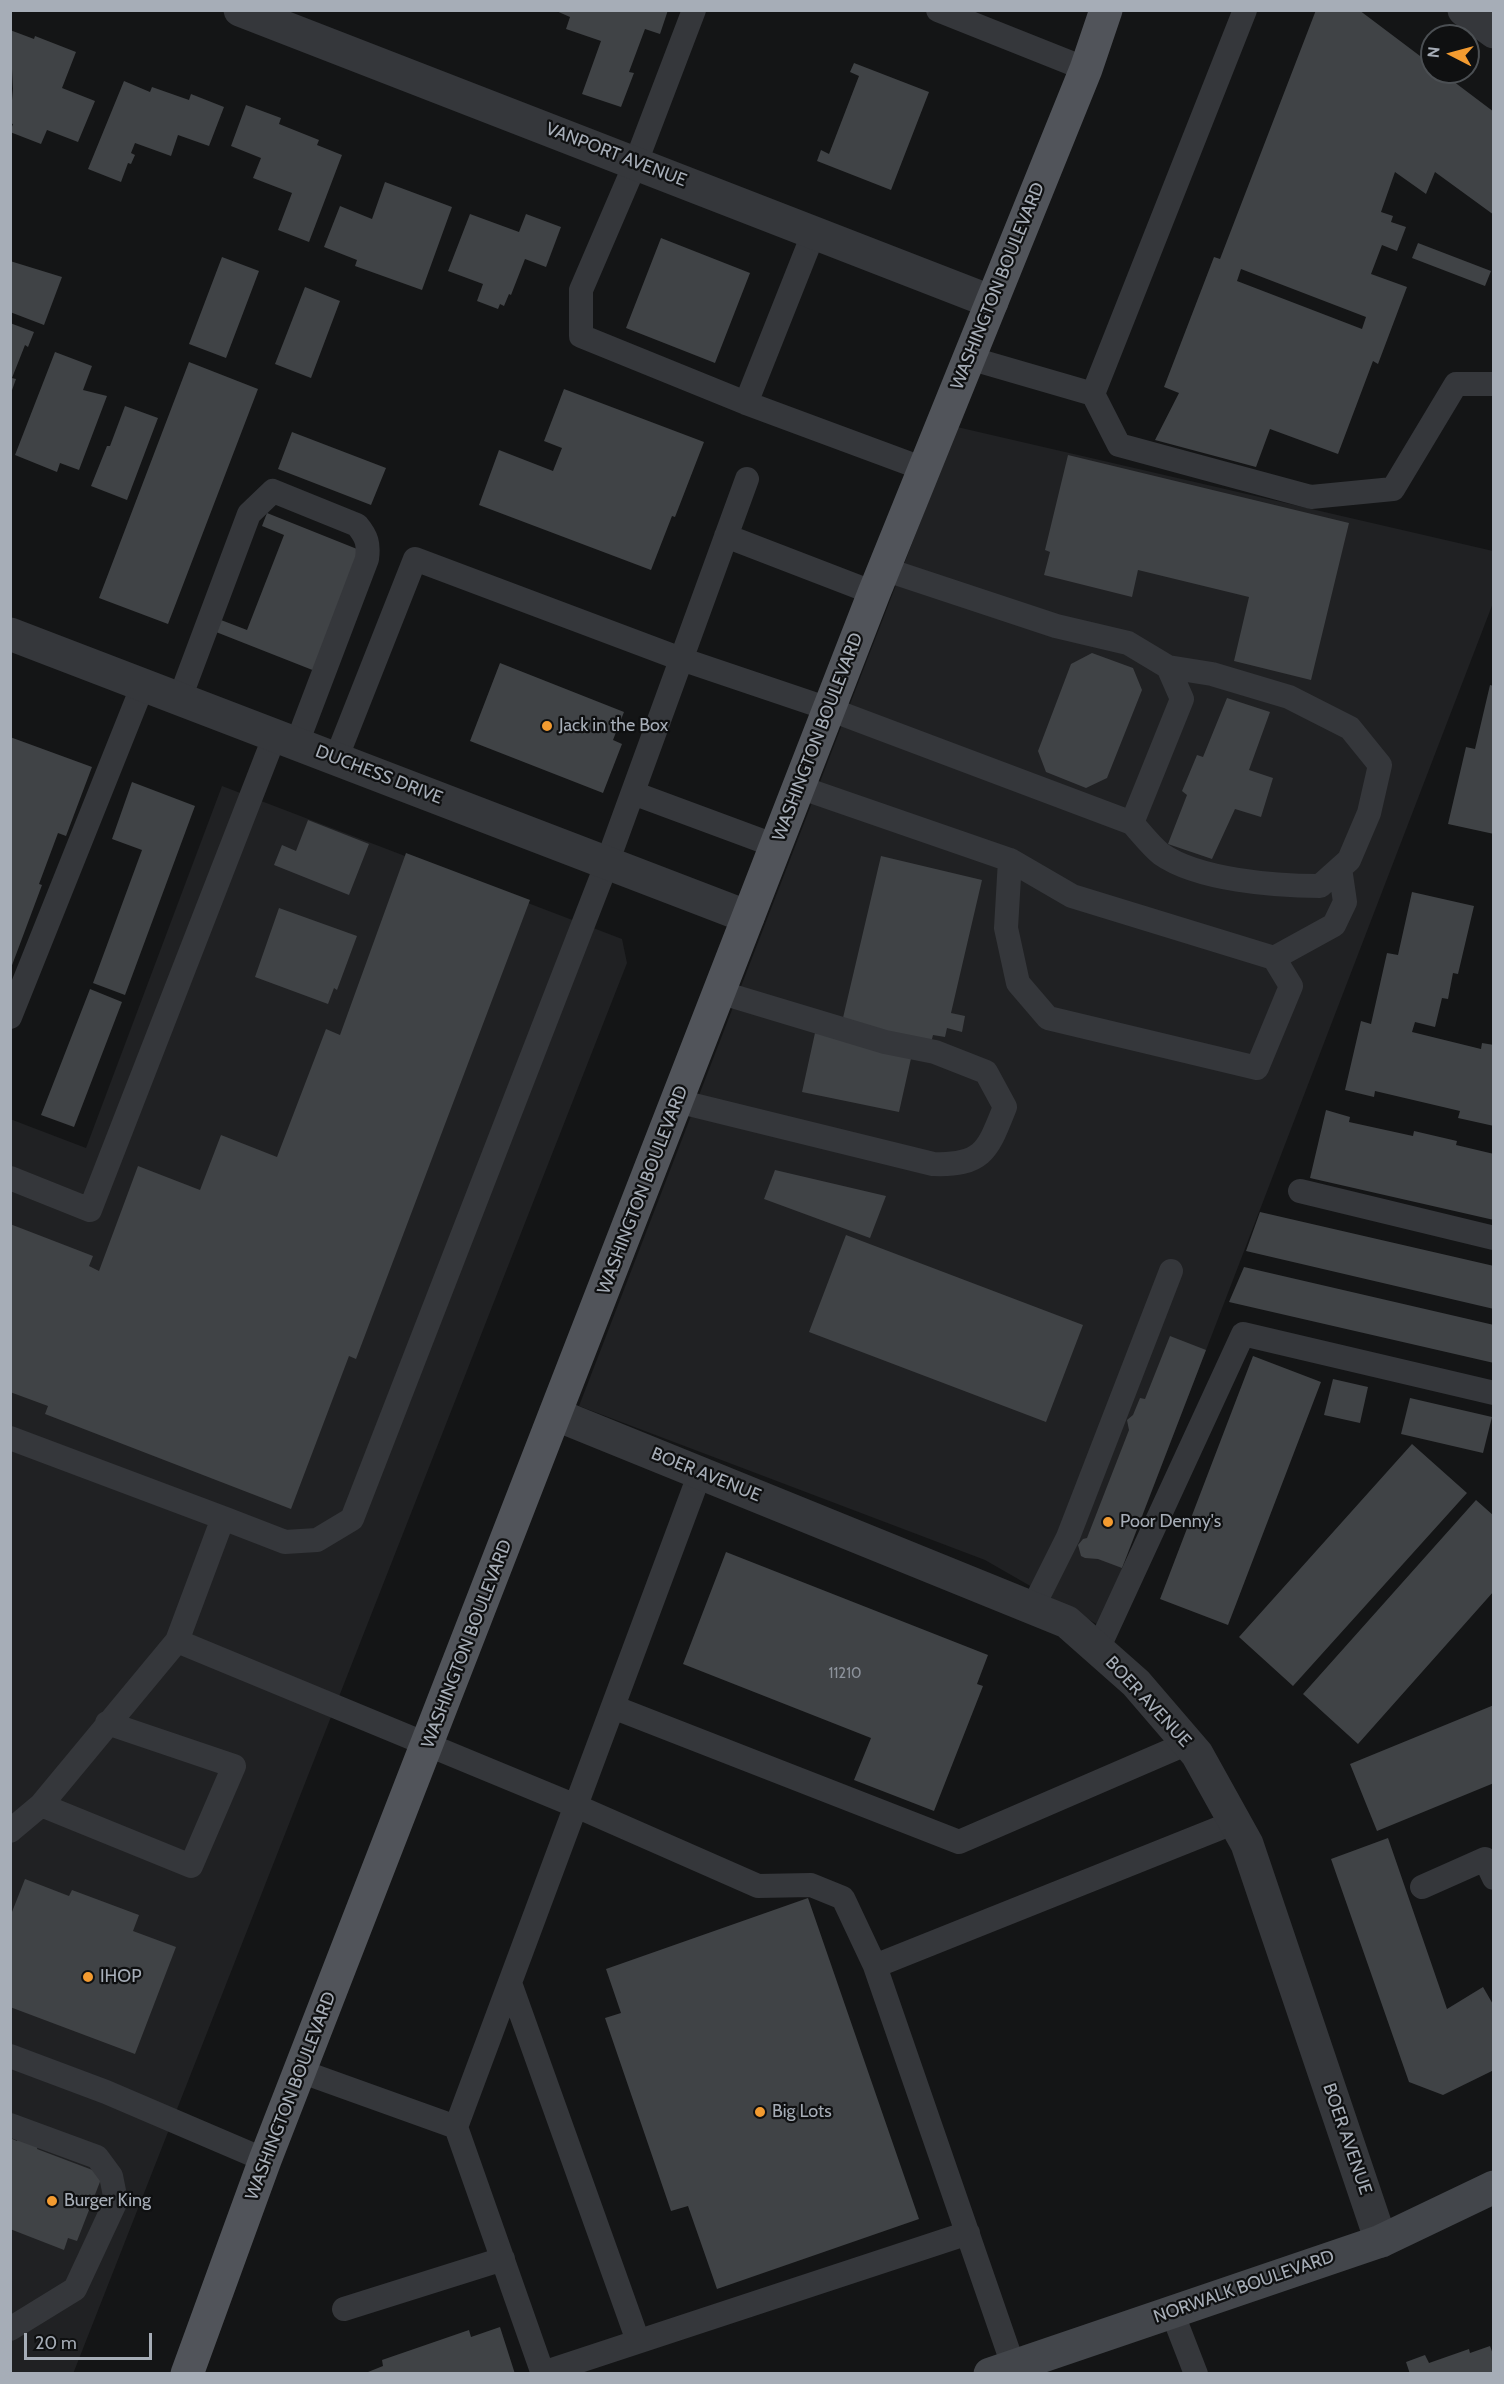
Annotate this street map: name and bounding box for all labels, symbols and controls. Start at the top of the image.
north arrow [1420,24,1480,84]
text: N [1424,46,1444,59]
street label: VANPORT AVENUE [543,118,689,192]
street label: WASHINGTON BOULEVARD [947,179,1049,393]
street label: WASHINGTON BOULEVARD [768,630,868,844]
place label: Jack in the Box [559,715,668,737]
marker: Jack in the Box [540,719,554,733]
street label: DUCHESS DRIVE [312,741,446,809]
street label: WASHINGTON BOULEVARD [593,1083,693,1297]
street label: BOER AVENUE [648,1443,764,1507]
place label: Poor Denny's [1120,1511,1221,1533]
marker: Poor Denny's [1101,1515,1115,1529]
street label: WASHINGTON BOULEVARD [417,1537,517,1751]
street label: BOER AVENUE [1100,1652,1196,1752]
house number: 11210 [829,1665,861,1683]
place label: IHOP [100,1966,141,1988]
marker: IHOP [81,1970,95,1984]
street label: WASHINGTON BOULEVARD [241,1989,341,2203]
street label: BOER AVENUE [1318,2080,1376,2198]
place label: Big Lots [772,2101,832,2123]
marker: Big Lots [753,2105,767,2119]
place label: Burger King [64,2190,151,2212]
marker: Burger King [45,2194,59,2208]
street label: NORWALK BOULEVARD [1151,2246,1337,2328]
scale bar [27,2321,154,2359]
text: 20 m [35,2332,77,2354]

